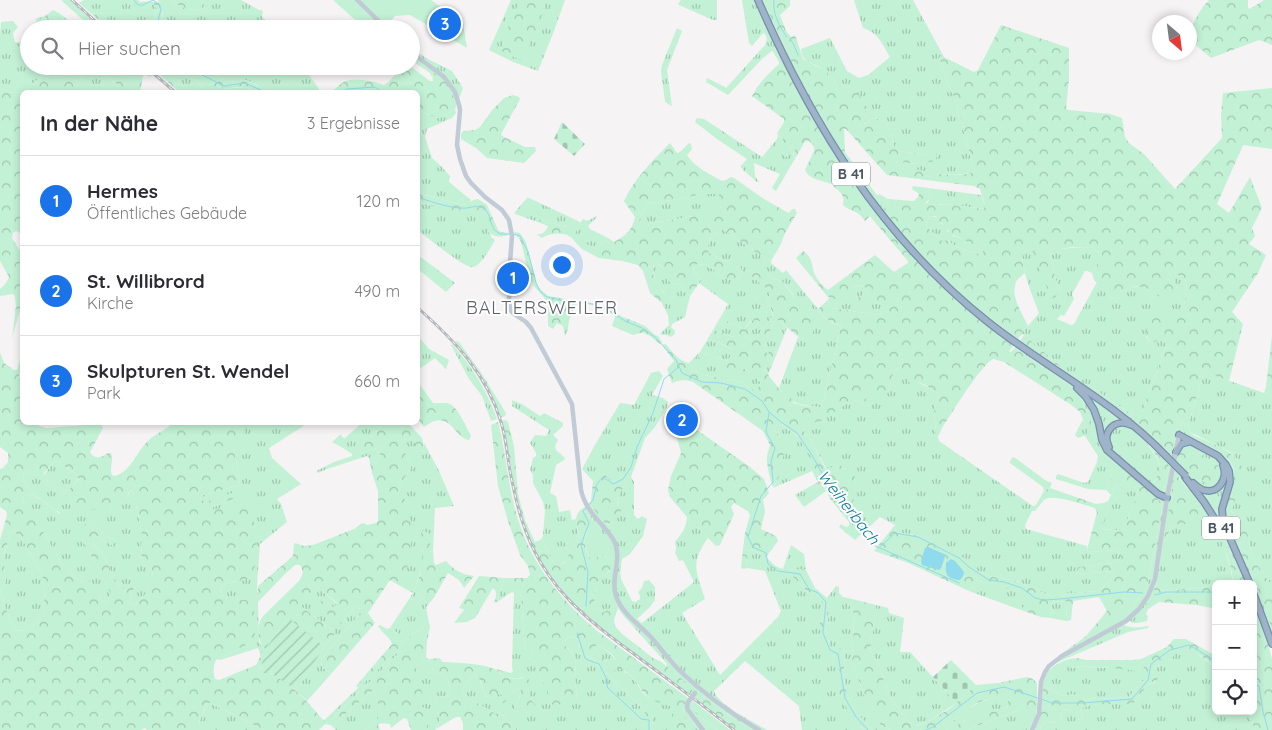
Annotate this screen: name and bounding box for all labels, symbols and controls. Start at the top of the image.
pin: 3 [429,5,461,43]
north arrow [1152,15,1197,60]
search box [20,20,420,75]
icon: search [38,34,66,62]
text: Hier suchen [78,36,181,60]
text: In der Nähe [40,110,158,136]
text: 3 Ergebnisse [307,113,400,133]
road number: B 41 [832,162,870,185]
text: Hermes [87,179,158,203]
text: 1 [53,191,59,211]
text: 120 m [357,191,400,211]
text: Öffentliches Gebäude [87,203,247,223]
your location [549,252,575,278]
pin: 1 [497,259,529,297]
text: St. Willibrord [87,269,205,293]
text: 2 [51,281,61,301]
text: 490 m [354,281,400,301]
text: Kirche [87,293,133,313]
district label: BALTERSWEILER [466,296,618,319]
text: Skulpturen St. Wendel [87,359,289,383]
text: 3 [52,371,60,391]
text: 660 m [354,371,400,391]
text: Park [87,383,121,403]
pin: 2 [666,401,698,439]
water label: Weiherbach [814,466,885,549]
road number: B 41 [1202,516,1240,540]
map controls [1212,580,1257,715]
button: + [1212,580,1257,625]
button: − [1212,625,1257,670]
button: locate [1212,670,1257,715]

